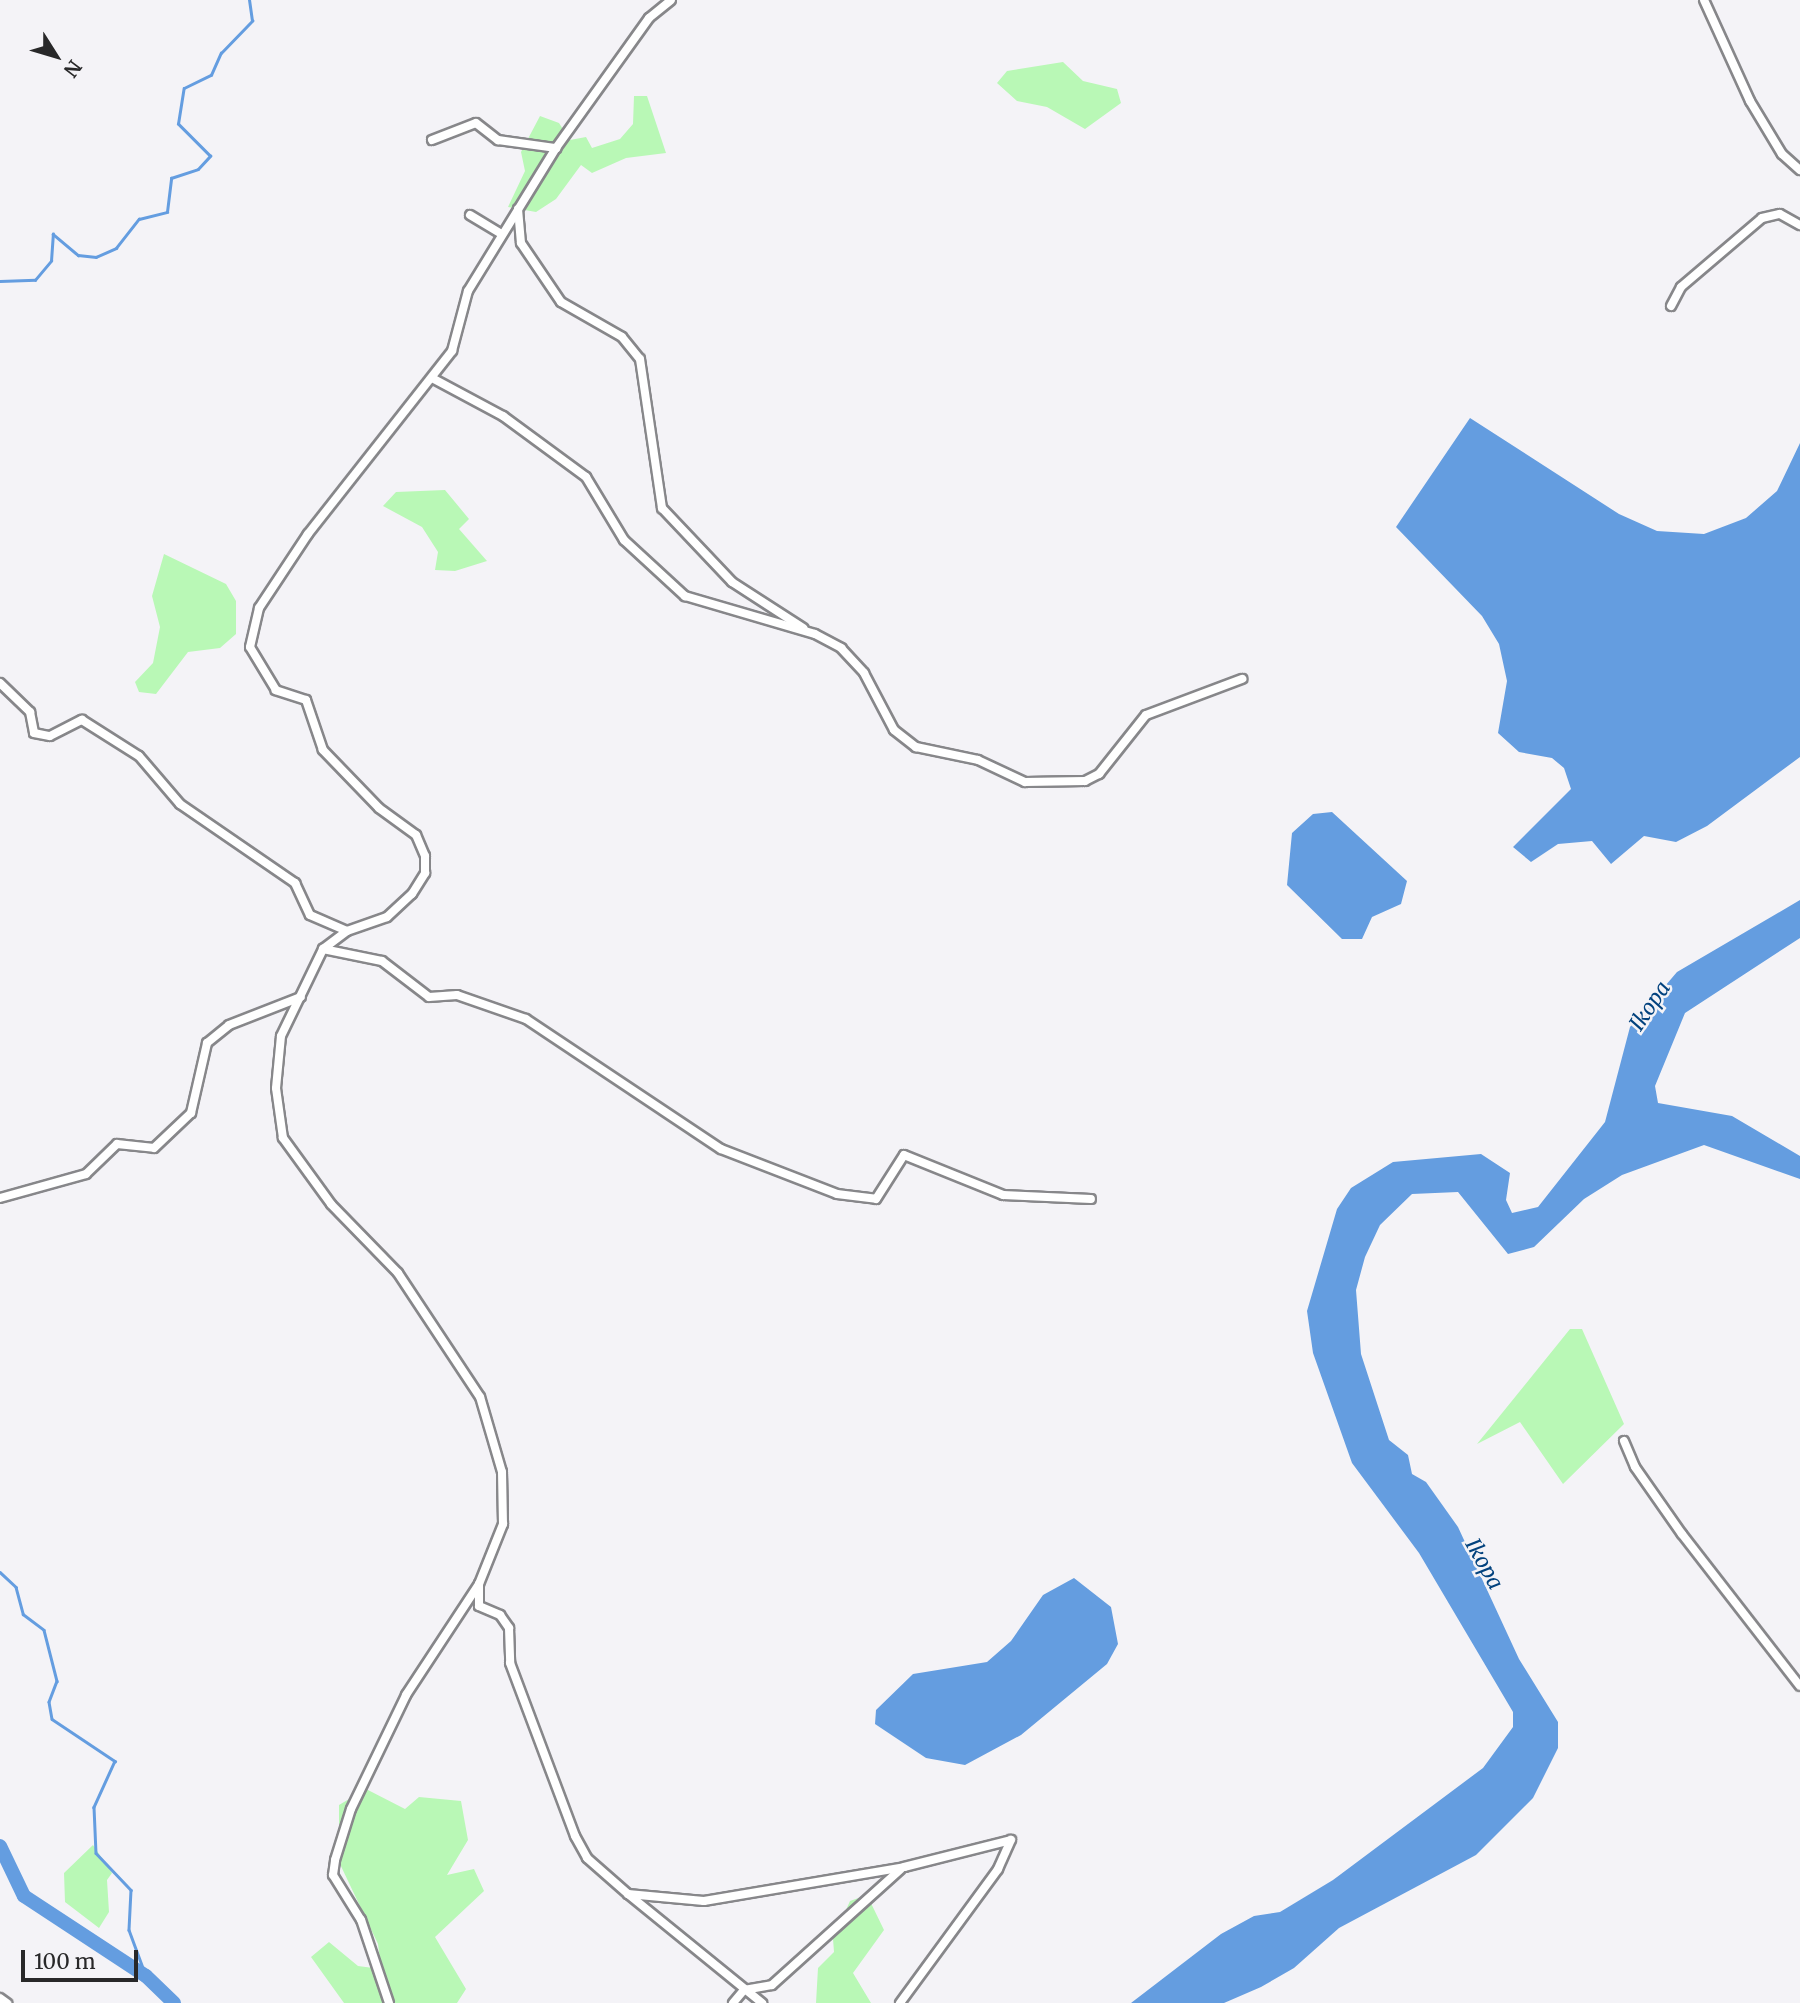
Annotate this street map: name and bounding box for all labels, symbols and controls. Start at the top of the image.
north arrow [21,21,91,91]
text: N [59,55,87,82]
water label: Ikopa [1624,977,1676,1035]
water label: Ikopa [1460,1534,1508,1594]
scale bar [24,1937,142,1981]
text: 100 m [34,1948,96,1975]

